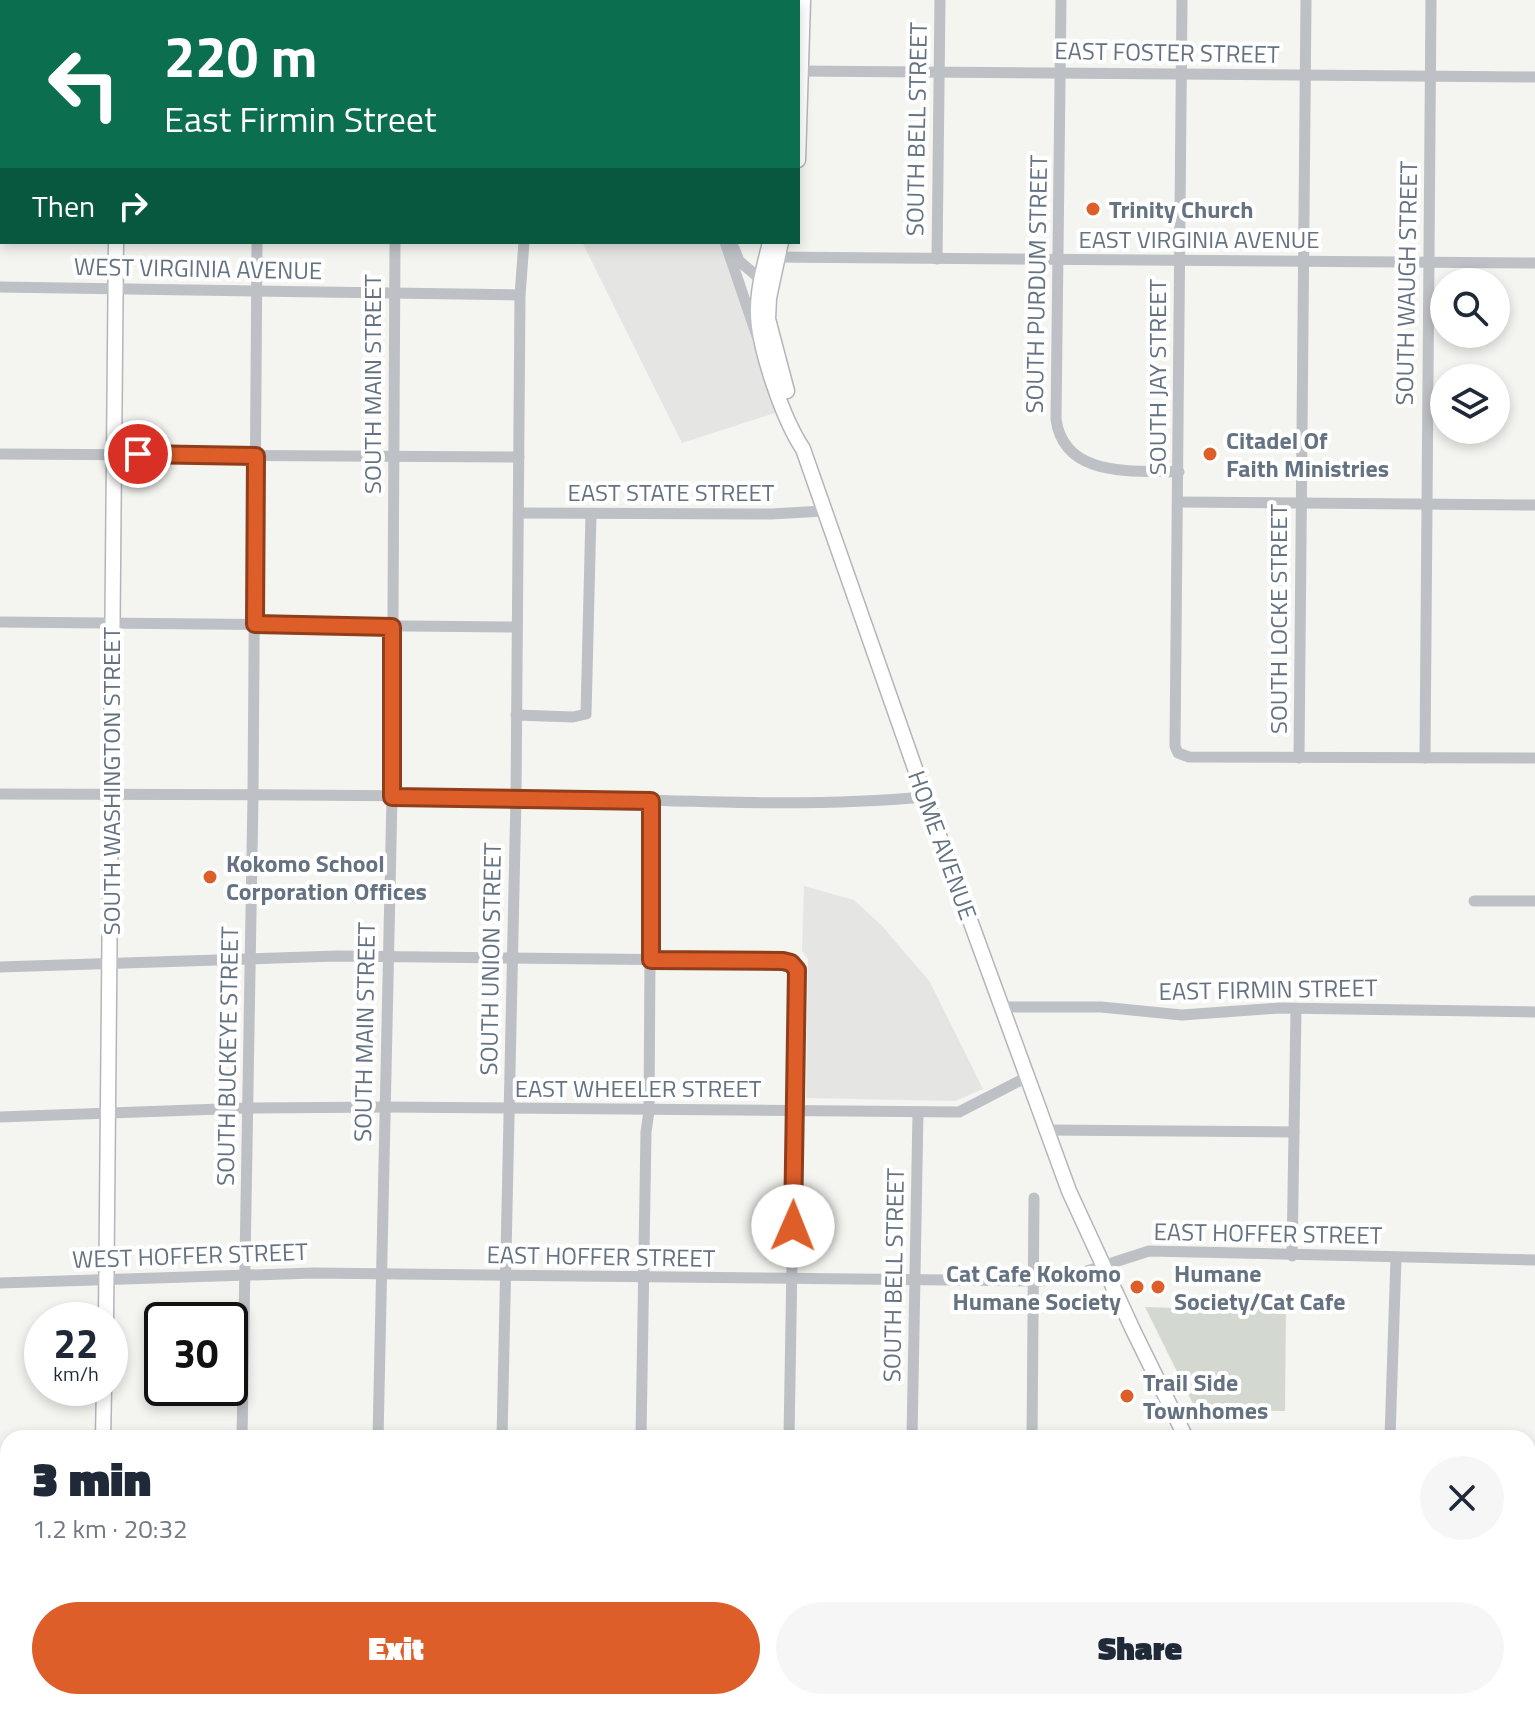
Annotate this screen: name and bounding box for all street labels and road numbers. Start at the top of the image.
street label: SOUTH BELL STREET [896,21,936,236]
street label: EAST FOSTER STREET [1054,32,1280,72]
street label: SOUTH PURDUM STREET [1016,154,1056,414]
street label: SOUTH WAUGH STREET [1386,160,1426,406]
street label: EAST VIRGINIA AVENUE [1078,221,1320,257]
street label: WEST VIRGINIA AVENUE [74,248,322,288]
street label: SOUTH MAIN STREET [354,274,390,494]
street label: SOUTH JAY STREET [1139,278,1175,475]
street label: EAST STATE STREET [568,474,775,510]
street label: SOUTH LOCKE STREET [1260,504,1296,734]
street label: SOUTH WASHINGTON STREET [93,626,129,935]
street label: HOME AVENUE [899,765,987,925]
street label: SOUTH UNION STREET [470,842,510,1076]
street label: SOUTH MAIN STREET [344,921,384,1142]
street label: SOUTH BUCKEYE STREET [207,925,247,1186]
street label: EAST FIRMIN STREET [1158,969,1378,1009]
street label: EAST WHEELER STREET [515,1070,762,1106]
street label: SOUTH BELL STREET [873,1167,913,1382]
street label: EAST HOFFER STREET [1153,1213,1383,1253]
street label: WEST HOFFER STREET [72,1233,309,1277]
street label: EAST HOFFER STREET [486,1236,716,1276]

